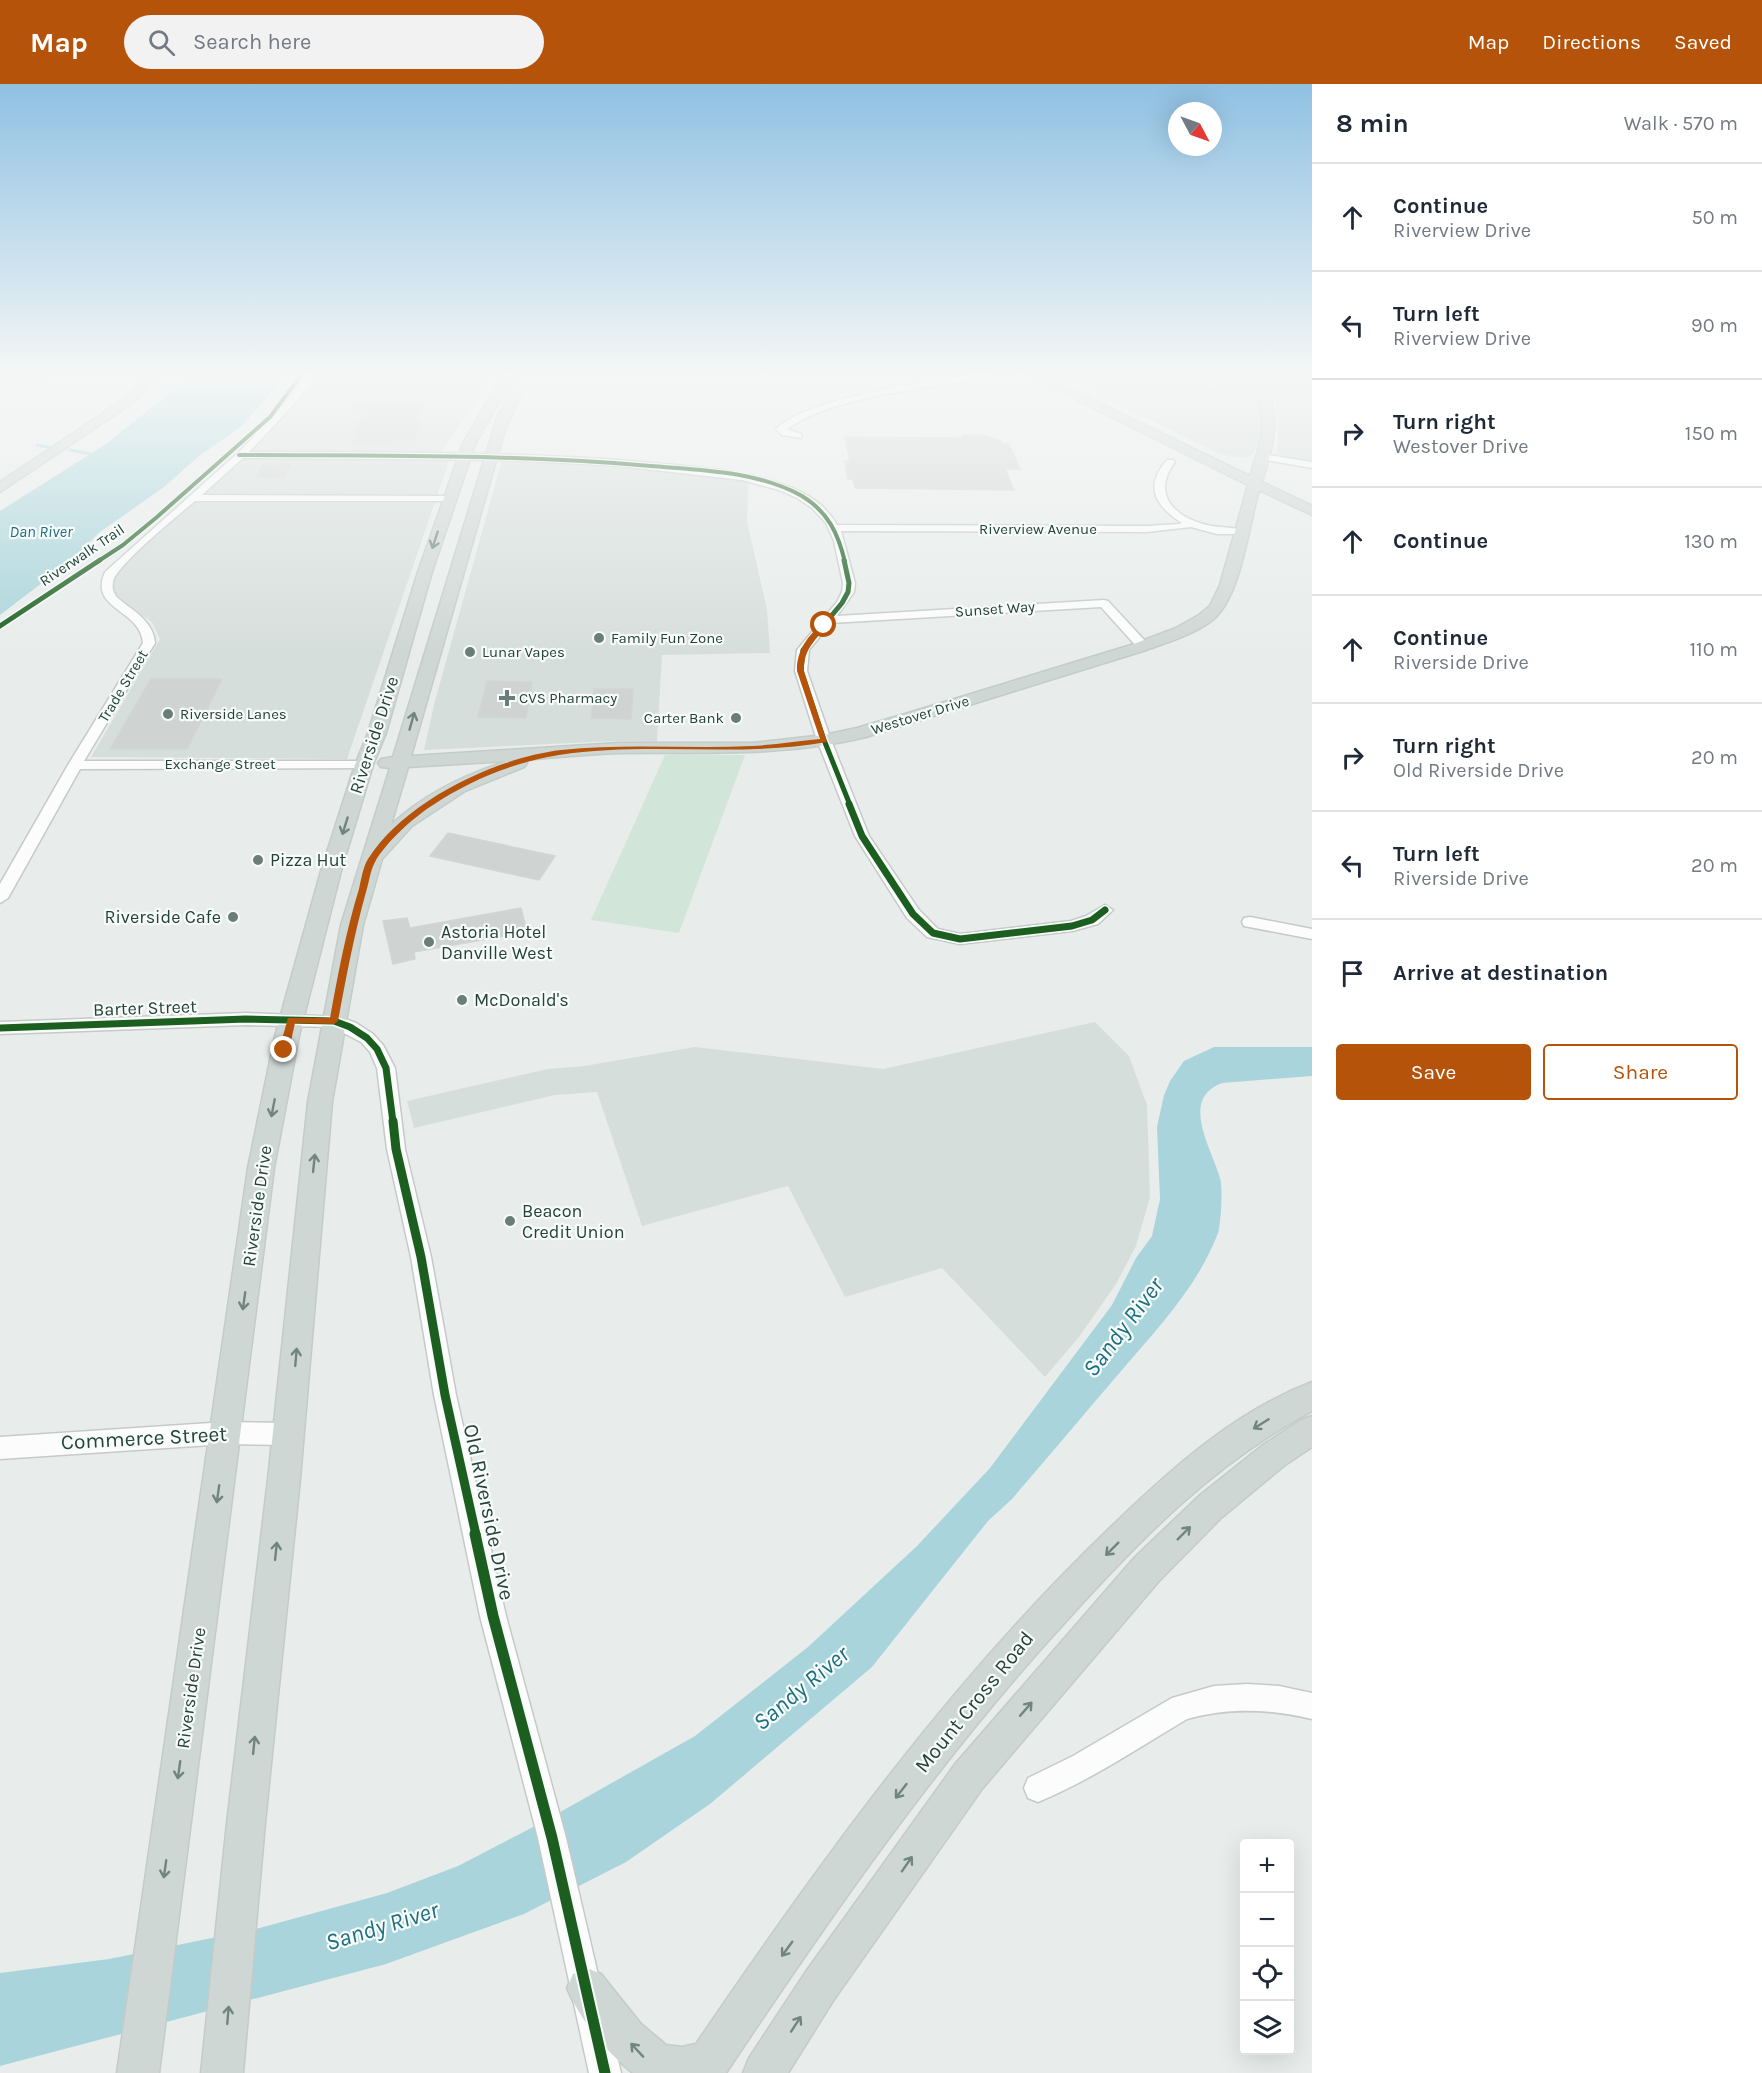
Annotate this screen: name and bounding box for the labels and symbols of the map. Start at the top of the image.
north arrow [1168,102,1222,156]
street label: Riverwalk Trail [36,520,128,590]
street label: Riverview Avenue [979,520,1097,538]
water label: Dan River [10,522,73,541]
one-way arrow [429,530,440,549]
street label: Sunset Way [954,597,1036,621]
route start [810,611,836,637]
place label: Family Fun Zone [611,629,723,647]
marker: Family Fun Zone [592,631,606,645]
place label: Lunar Vapes [482,643,565,661]
marker: Lunar Vapes [463,645,477,659]
street label: Trade Street [94,646,152,726]
street label: Riverside Drive [345,673,403,797]
place label: CVS Pharmacy [519,689,617,707]
marker: CVS Pharmacy [500,691,514,705]
street label: Westover Drive [869,692,971,738]
place label: Riverside Lanes [180,705,287,723]
marker: Riverside Lanes [161,707,175,721]
place label: Carter Bank [644,709,724,727]
marker: Carter Bank [729,711,743,725]
one-way arrow [407,712,418,731]
street label: Exchange Street [164,755,276,773]
one-way arrow [339,816,350,835]
place label: Pizza Hut [270,849,347,871]
marker: Pizza Hut [251,853,265,867]
place label: Riverside Cafe [104,906,221,928]
marker: Riverside Cafe [226,910,240,924]
place label: Astoria Hotel Danville West [441,921,553,964]
marker: Astoria Hotel Danville West [422,935,436,949]
place label: McDonald's [474,989,569,1011]
marker: McDonald's [455,993,469,1007]
street label: Barter Street [93,995,197,1021]
route end [270,1036,296,1062]
one-way arrow [267,1097,278,1117]
street label: Riverside Drive [238,1144,276,1268]
one-way arrow [309,1154,320,1173]
place label: Beacon Credit Union [522,1200,625,1243]
marker: Beacon Credit Union [503,1214,517,1228]
water label: Sandy River [1077,1271,1170,1382]
one-way arrow [238,1290,249,1310]
one-way arrow [290,1348,301,1368]
one-way arrow [1253,1419,1270,1431]
street label: Commerce Street [60,1422,228,1454]
street label: Old Riverside Drive [459,1422,519,1602]
one-way arrow [212,1483,223,1503]
one-way arrow [1176,1526,1191,1540]
one-way arrow [1104,1541,1119,1556]
one-way arrow [271,1542,282,1562]
street label: Riverside Drive [172,1626,210,1750]
street label: Mount Cross Road [910,1626,1038,1778]
water label: Sandy River [747,1639,855,1736]
one-way arrow [1019,1702,1033,1717]
one-way arrow [249,1736,260,1755]
one-way arrow [174,1760,185,1780]
one-way arrow [895,1783,908,1799]
one-way arrow [901,1856,913,1872]
one-way arrow [160,1859,171,1879]
water label: Sandy River [322,1895,443,1956]
one-way arrow [781,1940,793,1956]
one-way arrow [223,2005,234,2025]
one-way arrow [790,2016,802,2033]
one-way arrow [630,2043,644,2058]

